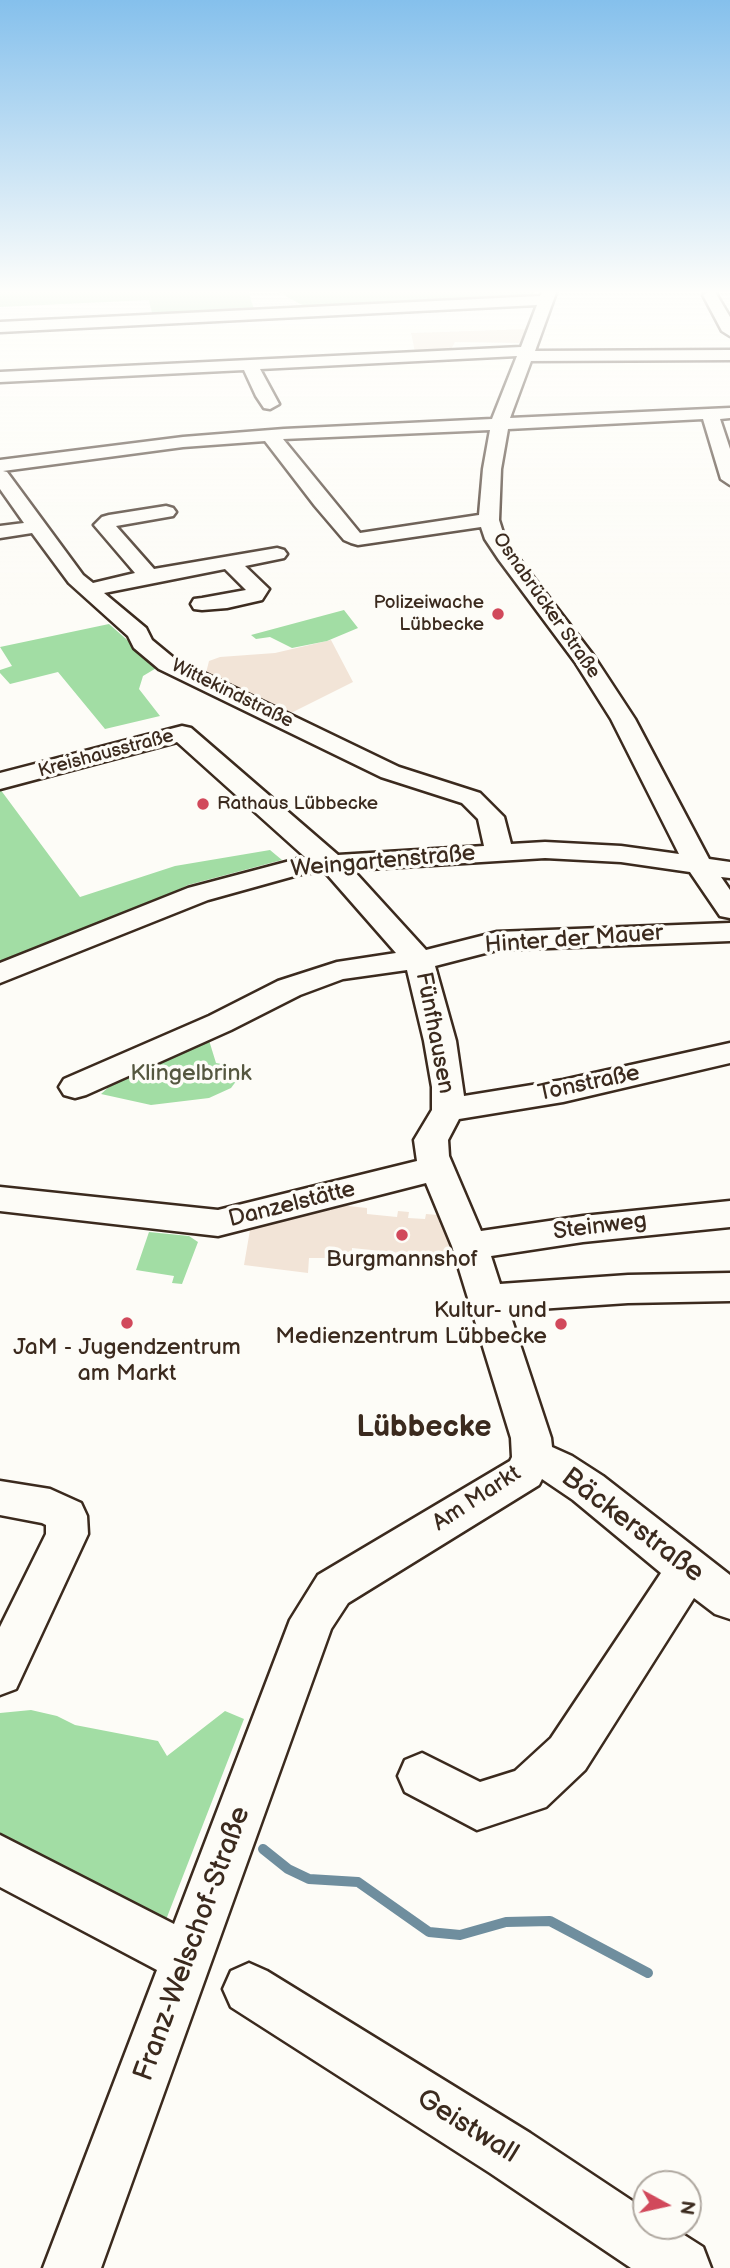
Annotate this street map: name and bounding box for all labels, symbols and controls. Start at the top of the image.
street label: Osnabrücker Straße [487,529,605,683]
place label: Polizeiwache Lübbecke [374,592,484,636]
marker: Polizeiwache Lübbecke [490,606,506,622]
street label: Wittekindstraße [167,655,297,733]
street label: Kreishausstraße [36,725,176,783]
place label: Rathaus Lübbecke [217,793,378,815]
marker: Rathaus Lübbecke [195,796,211,812]
street label: Weingartenstraße [289,840,477,884]
street label: Hinter der Mauer [484,920,664,960]
street label: Fünfhausen [409,970,459,1096]
park label: Klingelbrink [130,1060,252,1088]
street label: Tonstraße [536,1060,642,1108]
street label: Danzelstätte [226,1176,358,1234]
street label: Steinweg [552,1208,648,1246]
marker: Burgmannshof [394,1227,410,1243]
place label: Burgmannshof [326,1246,478,1274]
place label: Kultur- und Medienzentrum Lübbecke [275,1297,547,1351]
marker: JaM - Jugendzentrum am Markt [119,1315,135,1331]
marker: Kultur- und Medienzentrum Lübbecke [553,1316,569,1332]
place label: JaM - Jugendzentrum am Markt [13,1334,241,1388]
district label: Lübbecke [357,1410,491,1446]
street label: Am Markt [428,1460,526,1538]
street label: Bäckerstraße [554,1461,710,1591]
street label: Franz-Welschof-Straße [128,1802,258,2086]
street label: Geistwall [410,2083,524,2171]
north arrow [632,2170,702,2240]
text: N [674,2199,699,2216]

